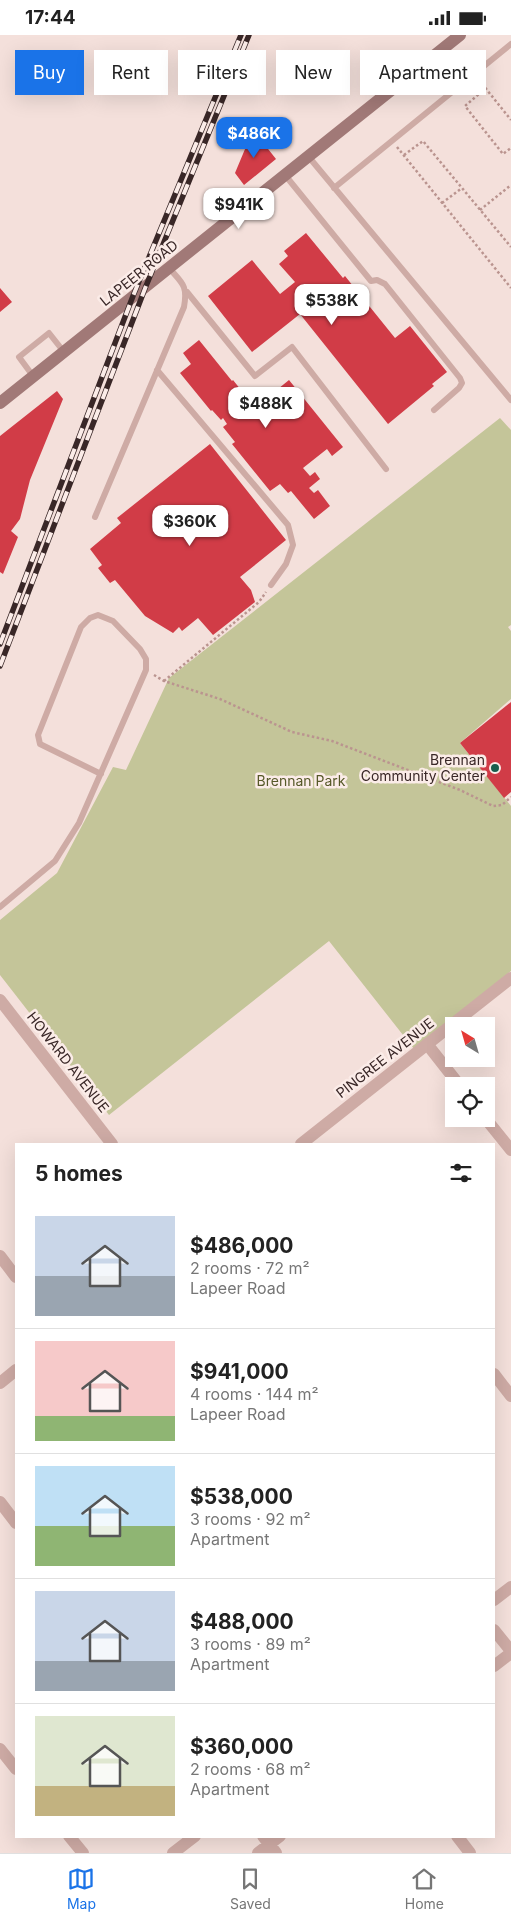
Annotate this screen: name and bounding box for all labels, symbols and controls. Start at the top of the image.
text: 17:44 [25,6,76,29]
chip: Buy [15,50,84,95]
chip: Rent [94,50,168,95]
chip: Filters [178,50,266,95]
chip: New [276,50,350,95]
chip: Apartment [360,50,486,95]
pin: $486K [219,117,289,159]
text: $486K [227,123,281,143]
pin: $941K [204,187,274,230]
text: $941K [214,194,264,214]
street label: LAPEER ROAD [96,236,181,309]
pin: $538K [297,283,367,326]
text: $538K [306,290,358,310]
pin: $488K [231,387,301,429]
text: $488K [239,393,293,413]
pin: $360K [155,505,225,547]
text: $360K [163,511,217,531]
place label: Brennan Community Center [361,751,485,784]
marker: Brennan Community Center [489,762,501,774]
park label: Brennan Park [257,772,346,789]
street label: HOWARD AVENUE [24,1008,113,1115]
street label: PINGREE AVENUE [332,1014,437,1101]
north arrow [445,1017,495,1067]
map controls [445,1017,495,1127]
button: locate [445,1077,495,1127]
icon: filters [447,1159,475,1187]
text: 5 homes [35,1161,123,1186]
text: $486,000 [190,1233,294,1258]
icon: home [75,1236,135,1296]
text: 2 rooms · 72 m² [190,1258,310,1278]
text: Lapeer Road [190,1278,286,1298]
text: $941,000 [190,1359,289,1384]
icon: home [75,1361,135,1421]
text: 4 rooms · 144 m² [190,1384,319,1404]
text: Lapeer Road [190,1404,286,1424]
text: $538,000 [190,1484,293,1509]
icon: home [75,1486,135,1546]
text: 3 rooms · 92 m² [190,1509,311,1529]
text: Apartment [190,1529,270,1549]
text: $488,000 [190,1609,294,1634]
icon: home [75,1611,135,1671]
text: 3 rooms · 89 m² [190,1634,311,1654]
text: Apartment [190,1654,270,1674]
text: $360,000 [190,1734,293,1759]
icon: home [75,1736,135,1796]
text: 2 rooms · 68 m² [190,1759,311,1779]
text: Apartment [190,1779,270,1799]
tab: Map [67,1865,96,1912]
tab: Saved [230,1865,271,1912]
tab: Home [405,1865,444,1912]

